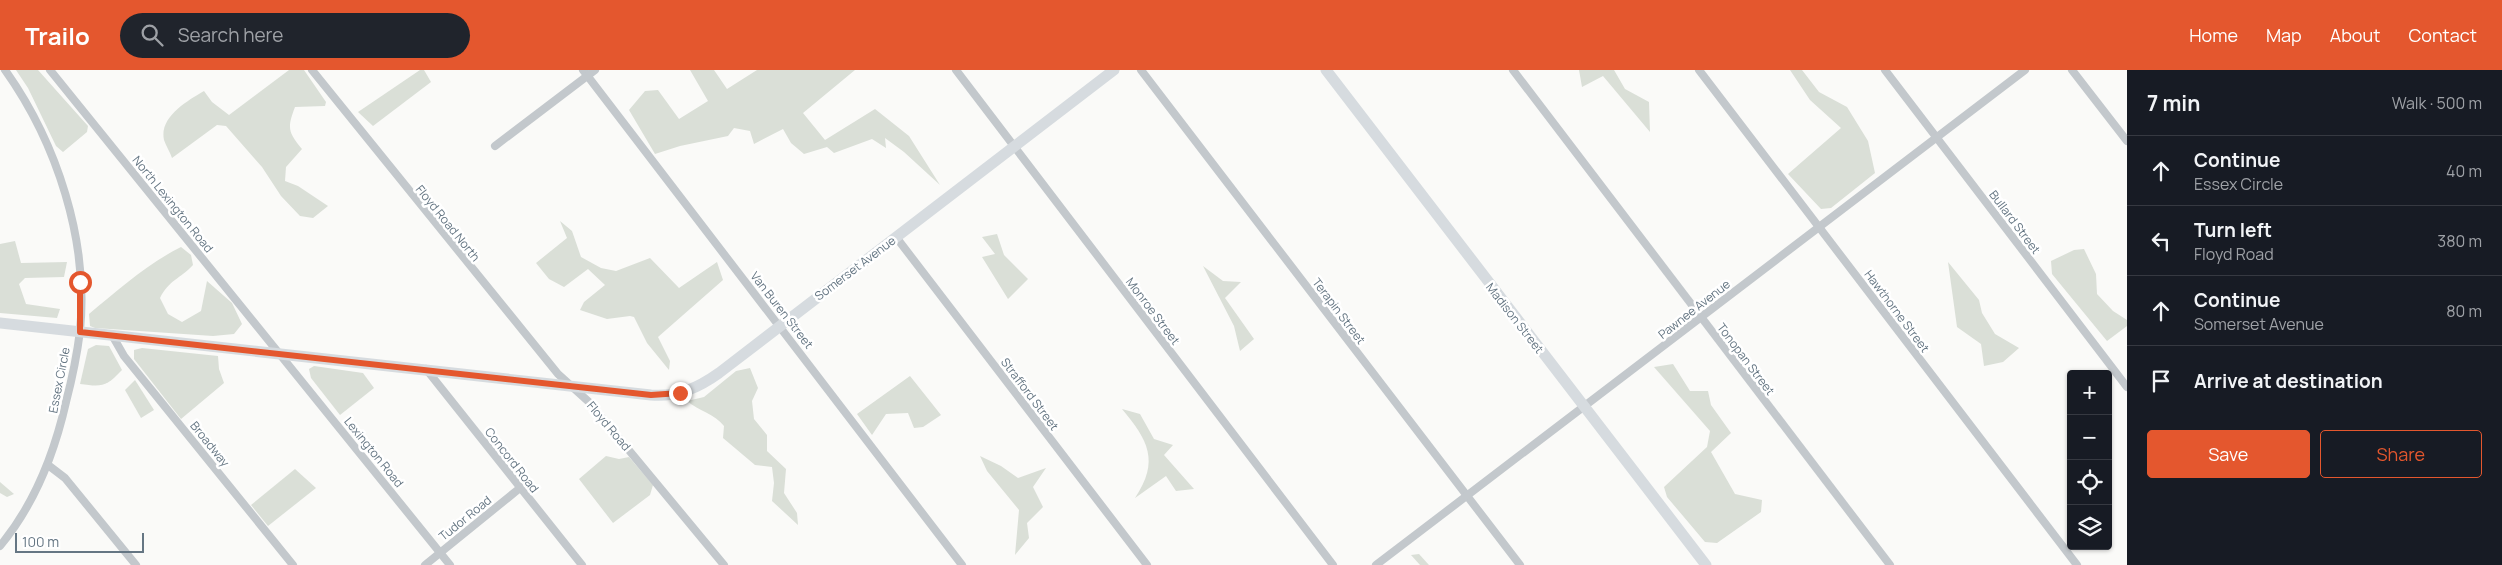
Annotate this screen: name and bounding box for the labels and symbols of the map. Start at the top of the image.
street label: North Lexington Road [129,152,217,256]
street label: Floyd Road North [412,181,484,265]
street label: Bullard Street [1985,187,2045,258]
street label: Somerset Avenue [811,232,899,304]
street label: Hawthorne Street [1860,266,1934,356]
street label: Van Buren Street [747,268,818,352]
route start [69,271,92,294]
street label: Monroe Street [1122,274,1184,348]
street label: Terapin Street [1309,274,1370,348]
street label: Pawnee Avenue [1654,275,1734,343]
street label: Madison Street [1482,279,1548,357]
street label: Tonopan Street [1713,320,1779,399]
street label: Essex Circle [44,346,74,414]
street label: Strafford Street [997,354,1063,434]
route end [669,382,692,405]
street label: Floyd Road [583,398,635,454]
street label: Lexington Road [340,413,408,491]
street label: Broadway [186,418,234,471]
street label: Concord Road [481,424,543,496]
street label: Tudor Road [435,492,495,544]
scale bar [15,530,144,553]

